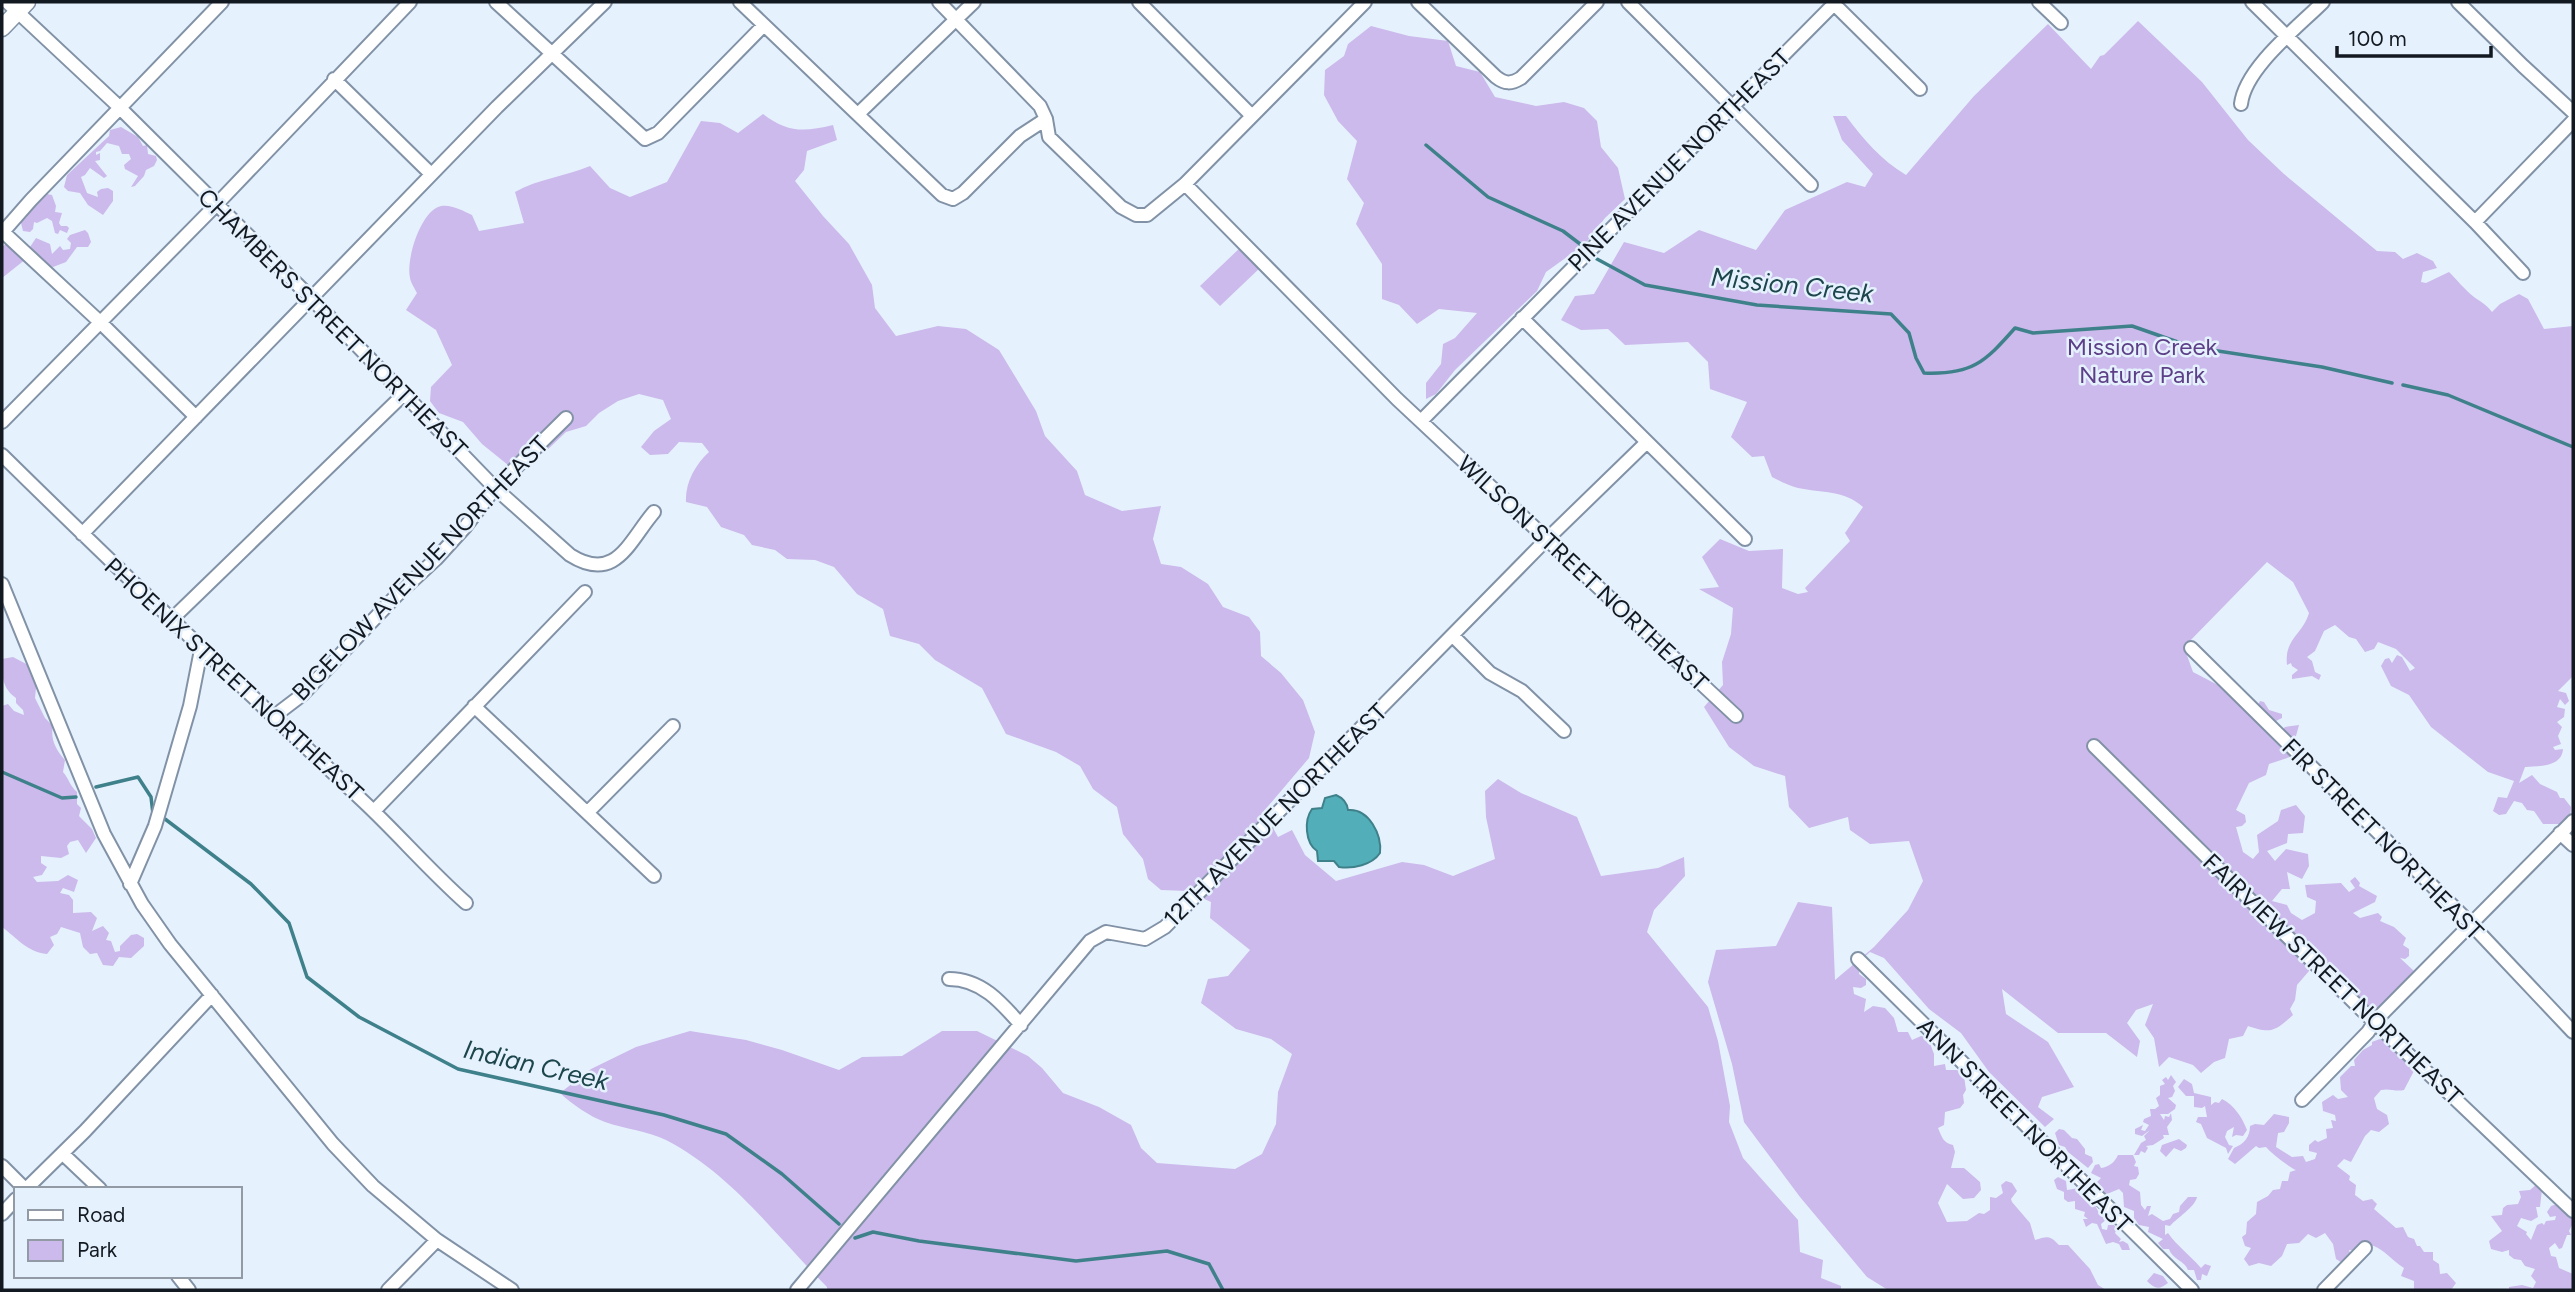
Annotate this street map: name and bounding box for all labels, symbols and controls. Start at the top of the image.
scale bar [2337,14,2491,58]
text: 100 m [2348,26,2407,51]
street label: PINE AVENUE NORTHEAST [1562,43,1796,277]
street label: CHAMBERS STREET NORTHEAST [192,182,474,464]
water label: Mission Creek [1709,261,1876,310]
park label: Mission Creek Nature Park [2067,332,2218,389]
street label: BIGELOW AVENUE NORTHEAST [286,430,554,706]
street label: WILSON STREET NORTHEAST [1452,449,1714,697]
street label: PHOENIX STREET NORTHEAST [99,551,369,807]
street label: 12TH AVENUE NORTHEAST [1157,697,1393,933]
street label: FIR STREET NORTHEAST [2276,732,2490,946]
street label: FAIRVIEW STREET NORTHEAST [2197,847,2469,1111]
street label: ANN STREET NORTHEAST [1912,1012,2138,1238]
water label: Indian Creek [460,1033,613,1098]
legend [14,1187,242,1278]
text: Road [77,1202,125,1227]
text: Park [77,1237,118,1262]

